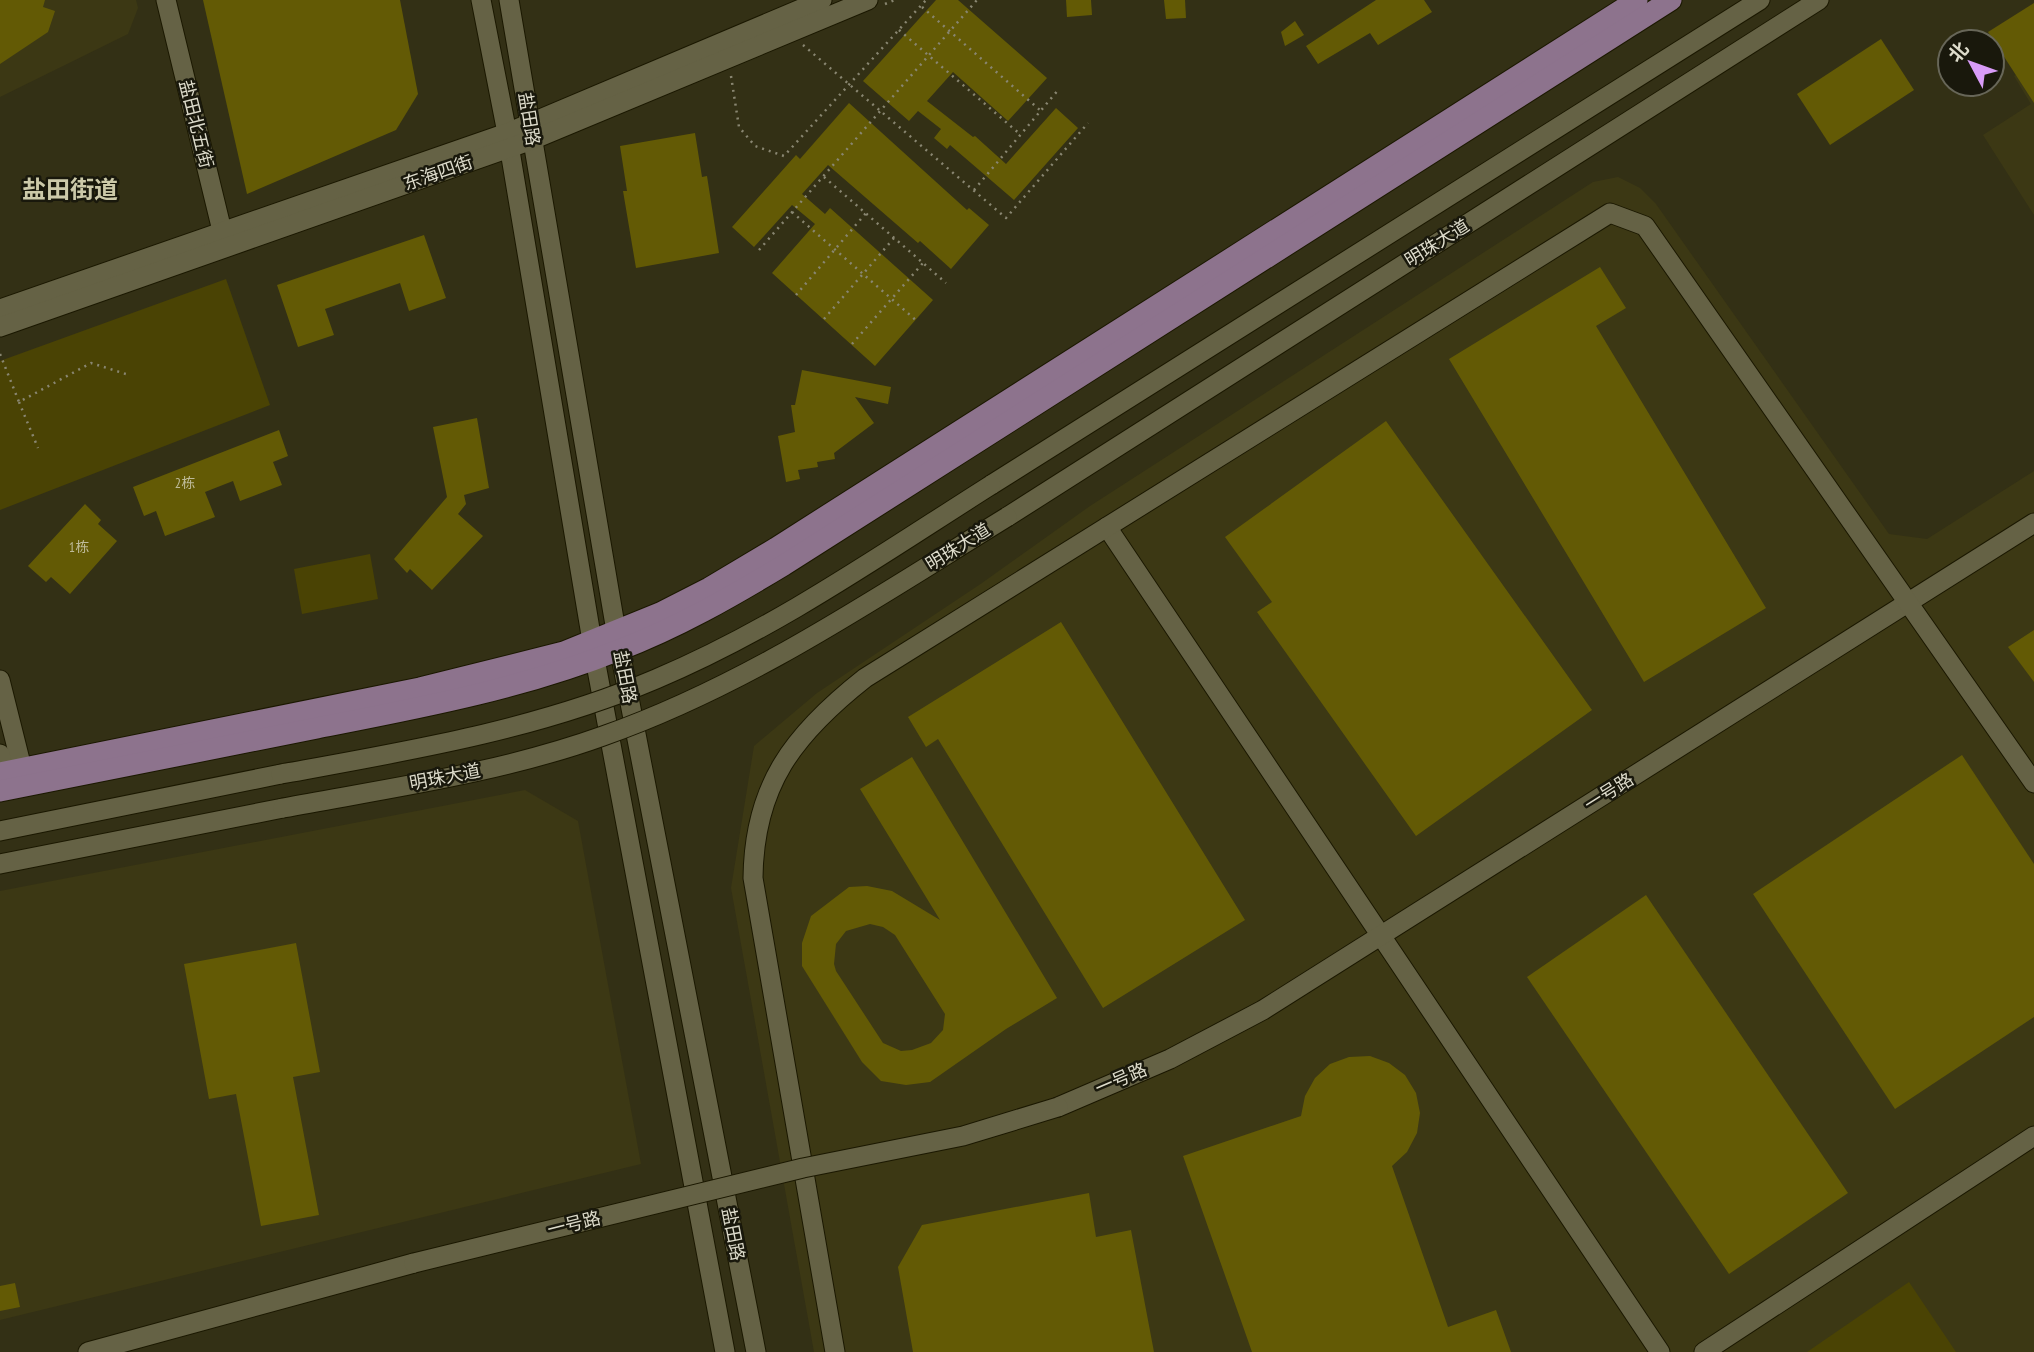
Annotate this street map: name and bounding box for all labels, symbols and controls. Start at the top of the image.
north arrow [1936,28,2006,98]
text: 北 [1943,37,1973,67]
street label: 盐田北五街 [174,77,219,170]
street label: 盐田路 [514,90,545,147]
street label: 东海四街 [400,150,476,195]
district label: 盐田街道 [22,174,118,205]
street label: 明珠大道 [1400,214,1473,271]
house number: 2栋 [175,474,195,492]
street label: 明珠大道 [921,518,994,575]
house number: 1栋 [69,538,89,556]
street label: 盐田路 [609,648,642,706]
street label: 明珠大道 [407,758,482,795]
street label: 一号路 [1580,768,1638,816]
street label: 一号路 [1091,1057,1150,1100]
street label: 盐田路 [717,1205,750,1263]
street label: 一号路 [545,1206,603,1241]

